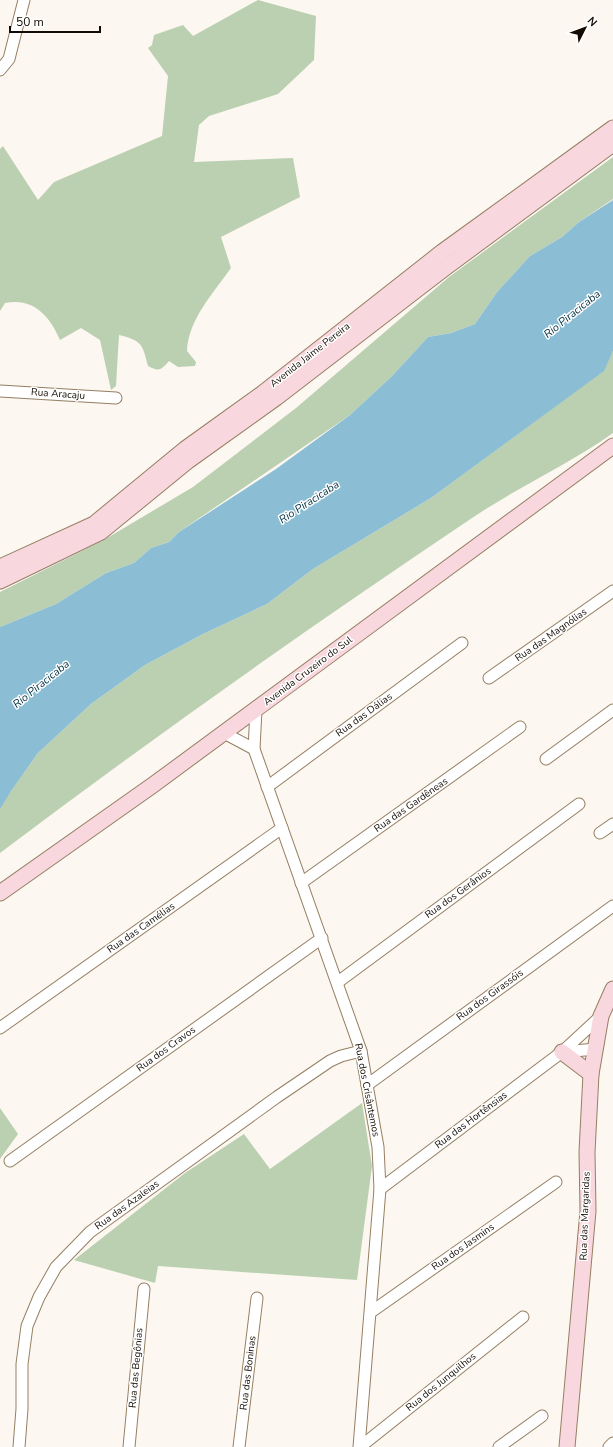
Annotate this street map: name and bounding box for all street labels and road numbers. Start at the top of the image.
street label: Avenida Jaime Pereira [267,319,353,391]
street label: Rua Aracaju [30,385,86,403]
street label: Rua das Magnólias [512,605,590,665]
street label: Avenida Cruzeiro do Sul [261,633,355,709]
street label: Rua das Dálias [333,690,395,740]
street label: Rua das Gardêneas [371,774,451,836]
street label: Rua dos Gerânios [422,864,494,922]
street label: Rua das Camélias [104,899,178,957]
street label: Rua dos Girassóis [454,966,526,1024]
street label: Rua dos Cravos [134,1023,199,1075]
street label: Rua dos Crisântemos [351,1042,383,1138]
street label: Rua das Hortênsias [432,1088,510,1152]
street label: Rua das Margaridas [576,1171,594,1261]
street label: Rua das Azaleias [92,1177,162,1233]
street label: Rua dos Jasmins [429,1220,497,1274]
street label: Rua das Begônias [126,1327,146,1409]
street label: Rua das Boninas [236,1335,260,1411]
street label: Rua dos Junquilhos [403,1349,479,1415]

